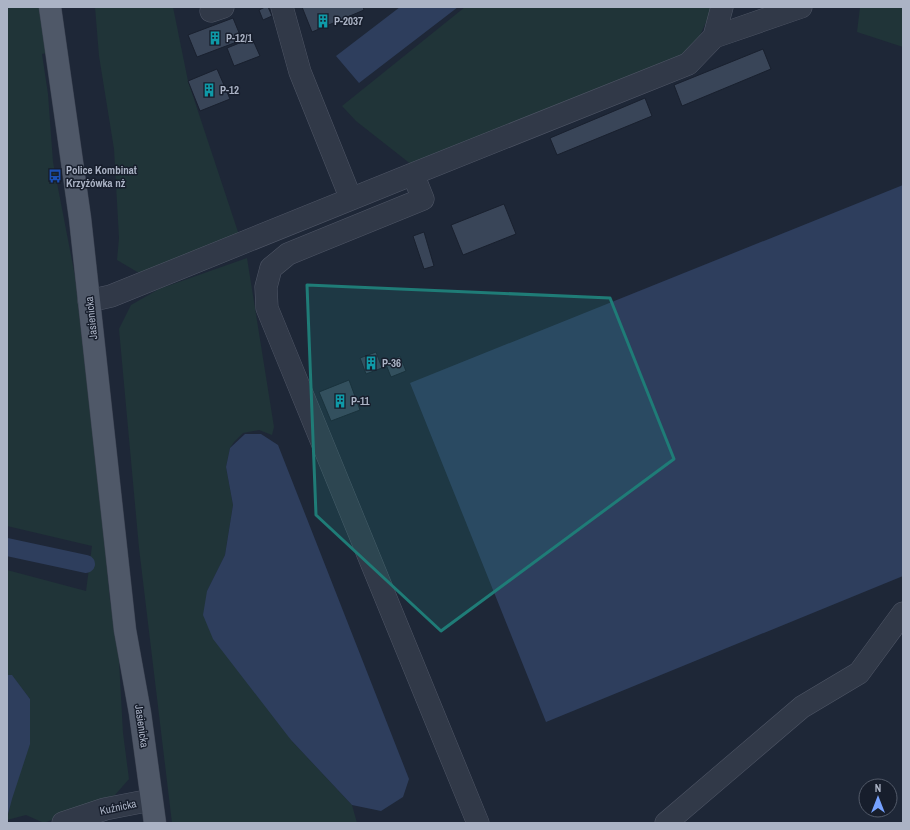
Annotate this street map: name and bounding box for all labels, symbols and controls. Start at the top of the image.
building icon: P-2037 [315,13,331,29]
place label: P-2037 [334,14,363,28]
building icon: P-12/1 [207,30,223,46]
place label: P-12/1 [226,31,253,45]
building icon: P-12 [201,82,217,98]
place label: P-12 [220,83,239,97]
place label: Police Kombinat Krzyżówka nż [66,163,137,190]
bus stop icon: Police Kombinat Krzyżówka nż [47,168,63,184]
street label: Jasienicka [82,296,100,340]
building icon: P-36 [363,355,379,371]
place label: P-36 [382,356,401,370]
building icon: P-11 [332,393,348,409]
place label: P-11 [351,394,370,408]
street label: Jasienicka [132,704,152,748]
north arrow [858,778,898,818]
text: N [875,781,881,795]
street label: Kuźnicka [98,796,138,818]

